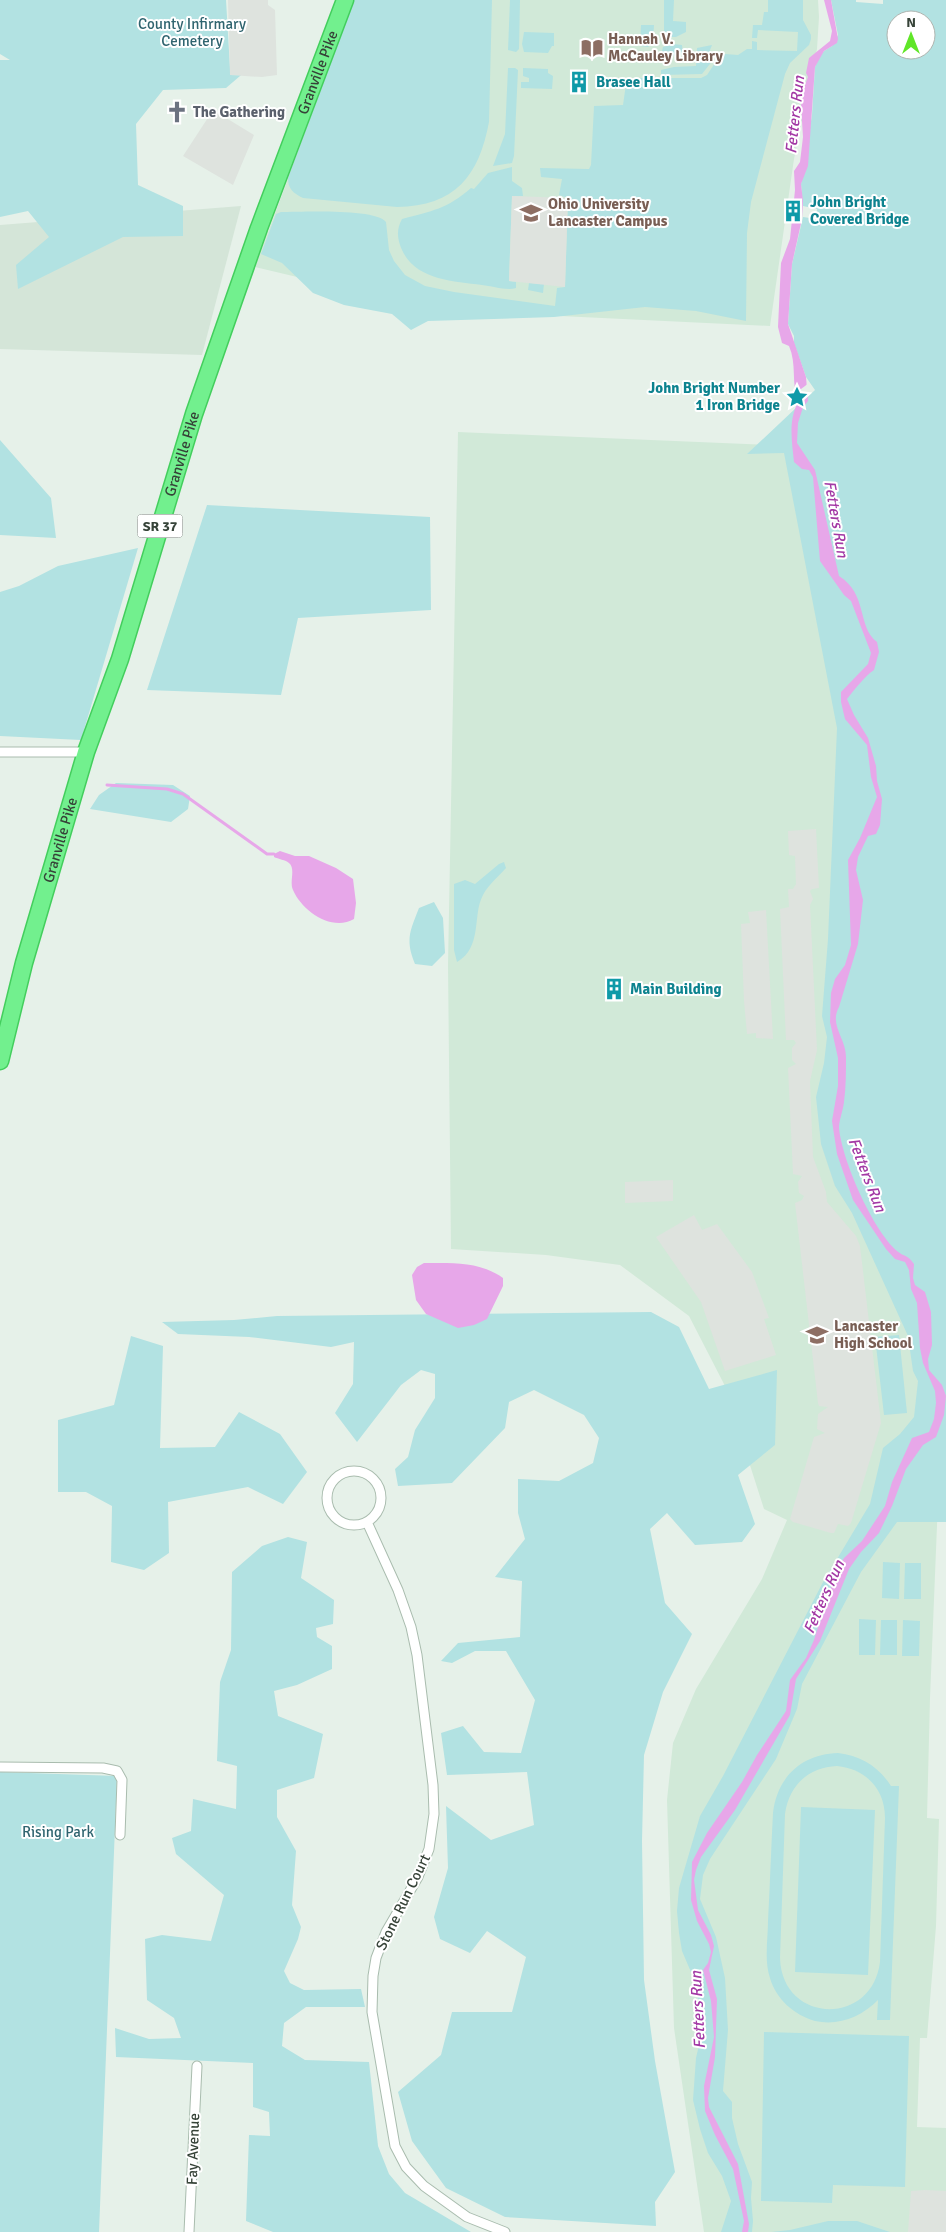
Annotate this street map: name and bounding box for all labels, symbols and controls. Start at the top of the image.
north arrow [886,10,936,60]
text: N [906,14,916,31]
park label: County Infirmary Cemetery [138,15,246,50]
street label: Granville Pike [294,28,342,117]
place label: Hannah V. McCauley Library [608,30,723,65]
library icon: Hannah V. McCauley Library [579,35,605,61]
building icon: Brasee Hall [566,69,592,95]
place label: Brasee Hall [596,73,671,91]
water label: Fetters Run [781,74,809,155]
church icon: The Gathering [164,99,190,125]
place label: The Gathering [193,103,285,121]
place label: John Bright Covered Bridge [810,193,909,228]
place label: Ohio University Lancaster Campus [548,195,668,230]
building icon: John Bright Covered Bridge [780,198,806,224]
school or university icon: Ohio University Lancaster Campus [518,200,544,226]
place label: John Bright Number 1 Iron Bridge [648,379,780,414]
place icon: John Bright Number 1 Iron Bridge [784,384,810,410]
street label: Granville Pike [161,409,203,499]
water label: Fetters Run [819,479,853,560]
road number: SR 37 [138,514,182,538]
street label: Granville Pike [39,795,81,885]
building icon: Main Building [601,976,627,1002]
place label: Main Building [630,980,722,998]
water label: Fetters Run [844,1135,891,1216]
place label: Lancaster High School [834,1317,913,1352]
school or university icon: Lancaster High School [804,1322,830,1348]
water label: Fetters Run [799,1556,850,1637]
park label: Rising Park [22,1823,94,1841]
street label: Stone Run Court [372,1851,434,1953]
water label: Fetters Run [686,1969,710,2050]
street label: Fay Avenue [183,2113,203,2185]

